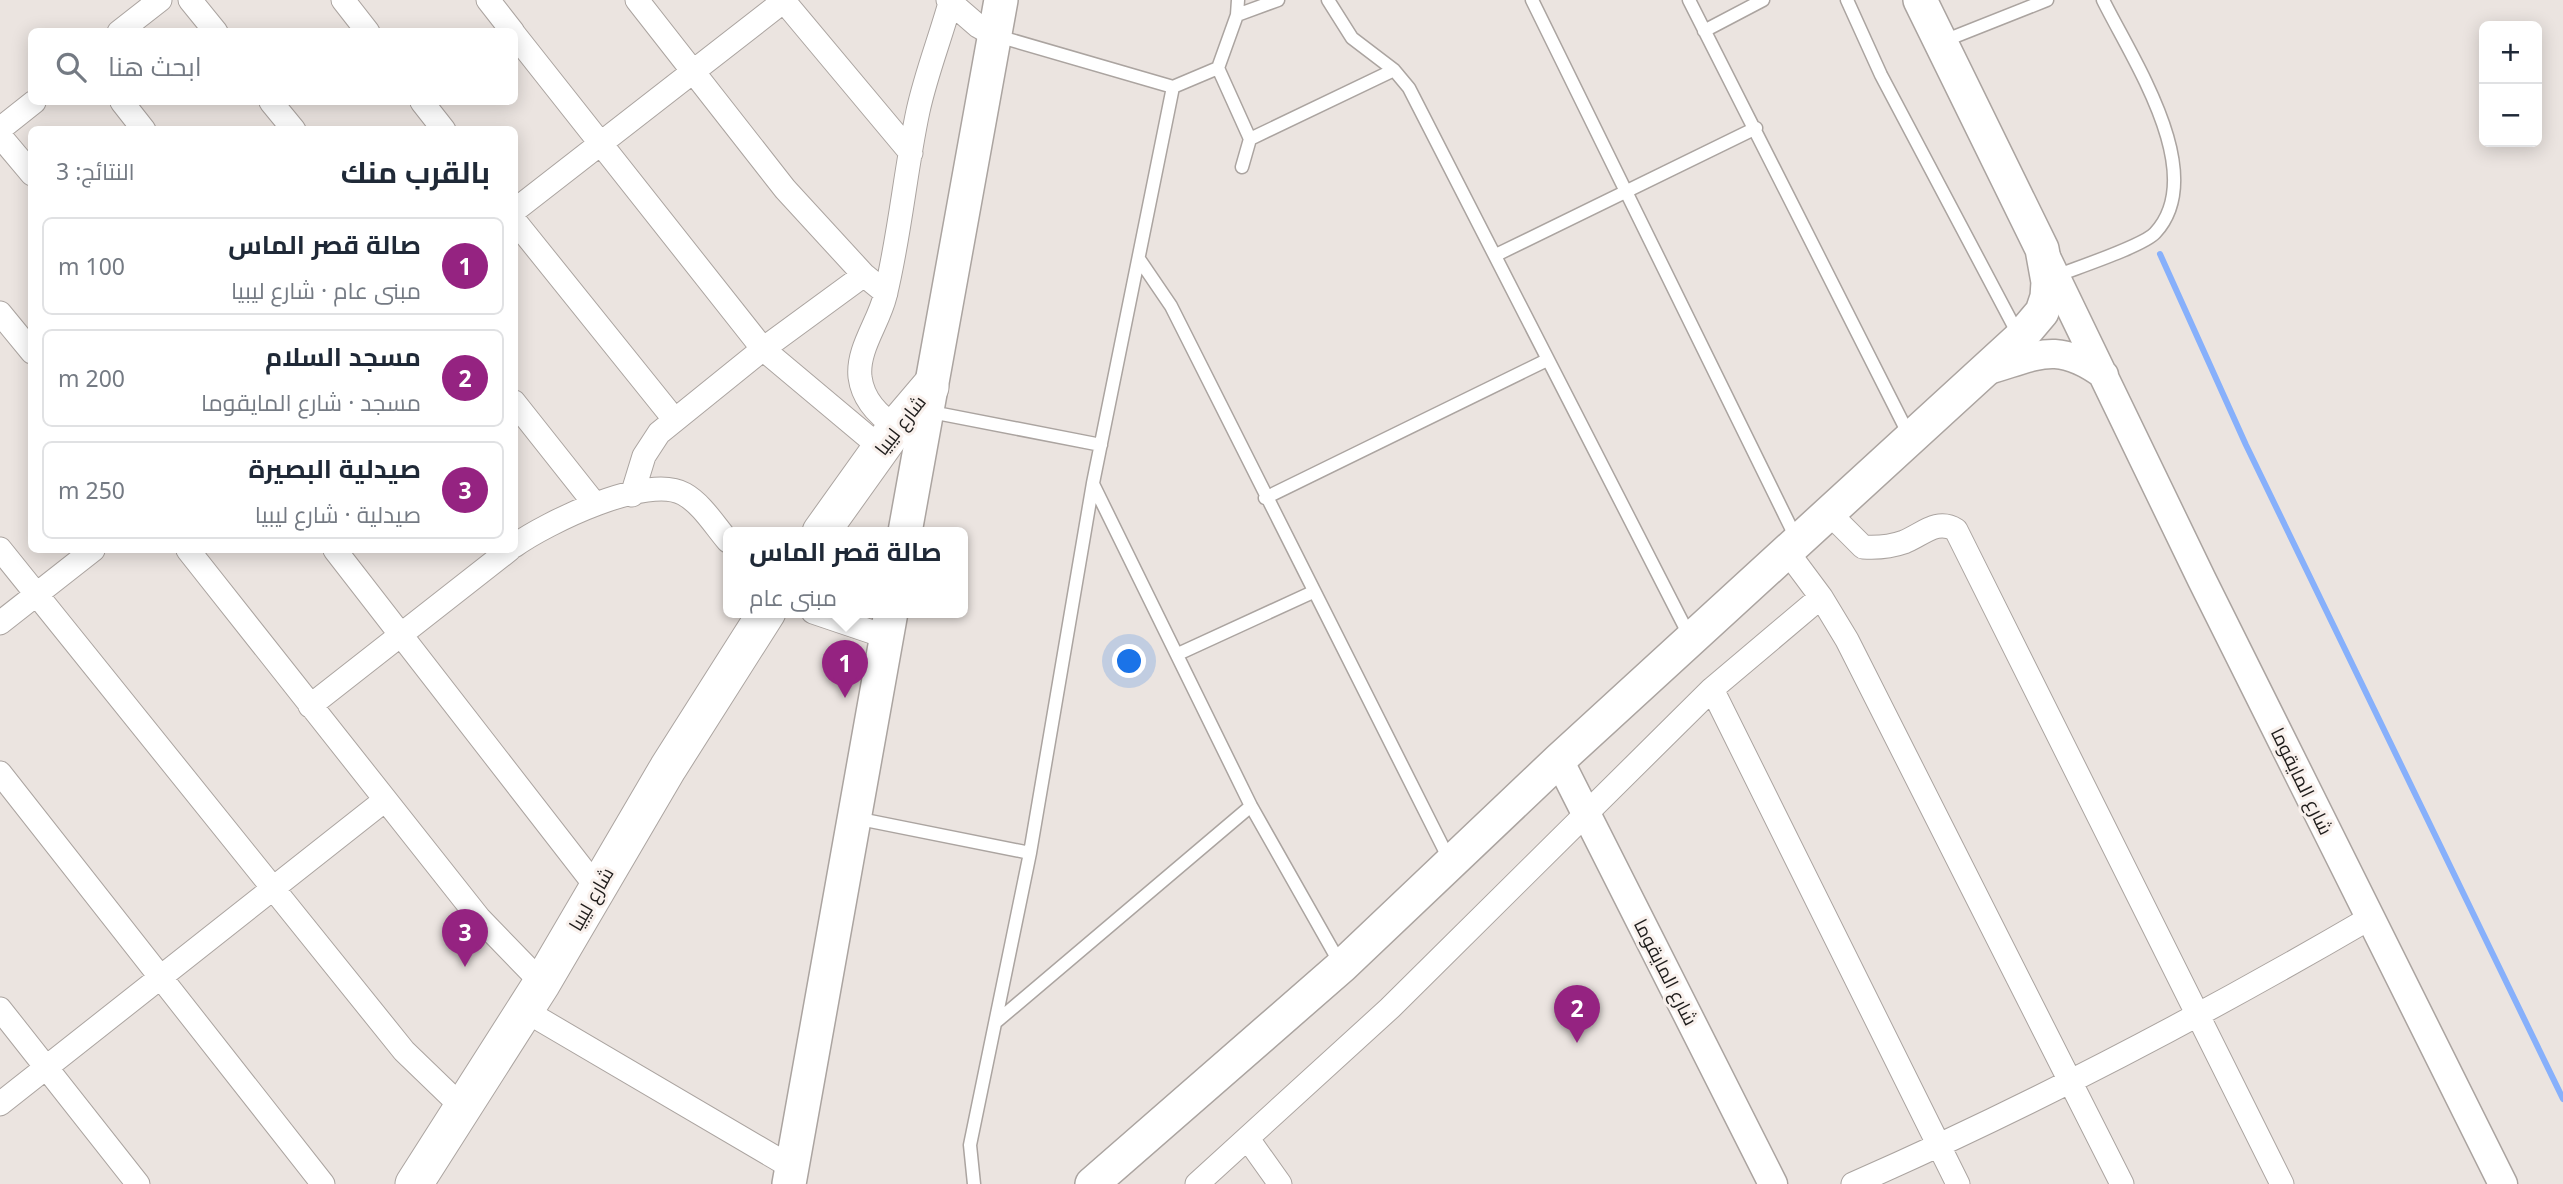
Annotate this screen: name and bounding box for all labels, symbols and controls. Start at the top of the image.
map controls [2479,21,2542,147]
button: + [2479,21,2542,84]
search box [28,28,518,105]
icon: search [52,48,90,86]
text: ابحث هنا [108,48,202,84]
button: − [2479,84,2542,147]
text: بالقرب منك [341,151,490,192]
text: النتائج: 3 [56,155,135,187]
text: صالة قصر الماس [228,226,421,262]
text: 100 m [58,250,125,282]
text: 1 [458,250,472,282]
text: مبنى عام · شارع ليبيا [231,274,421,306]
text: مسجد السلام [265,338,421,374]
text: 200 m [58,362,125,394]
text: 2 [458,362,472,394]
text: مسجد · شارع المايقوما [201,386,421,418]
street label: شارع ليبيا [868,390,932,461]
text: صيدلية البصيرة [248,450,421,486]
text: 250 m [58,474,125,506]
text: 3 [458,474,472,506]
text: صيدلية · شارع ليبيا [255,498,421,530]
popup [723,527,968,618]
text: صالة قصر الماس [749,533,942,569]
text: مبنى عام [749,581,837,613]
pin: 1 [822,640,868,698]
your location [1112,644,1146,678]
street label: شارع المايقوما [2264,723,2339,839]
street label: شارع ليبيا [562,862,620,936]
pin: 3 [442,909,488,967]
street label: شارع المايقوما [1627,914,1704,1030]
pin: 2 [1554,985,1600,1043]

